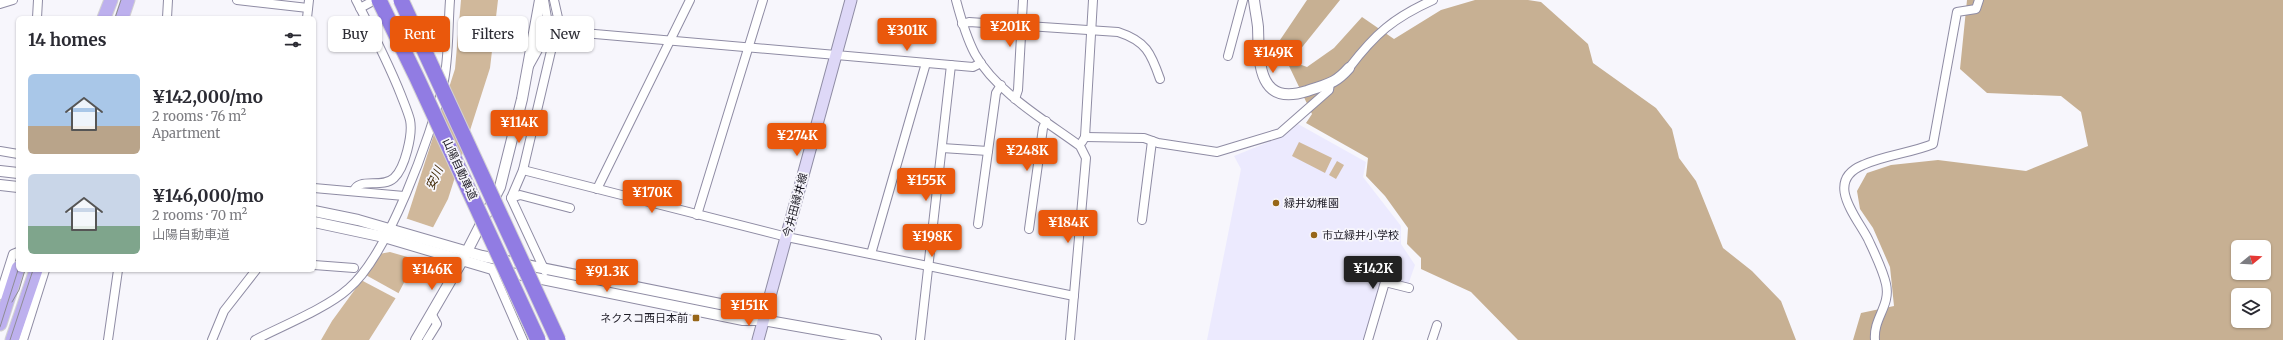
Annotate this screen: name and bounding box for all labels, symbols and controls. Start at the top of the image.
pin: ¥201K [982,14,1038,48]
chip: Buy [328,16,382,52]
chip: Rent [390,16,450,52]
chip: Filters [458,16,528,52]
chip: New [536,16,594,52]
pin: ¥301K [879,18,935,52]
text: ¥201K [989,18,1031,35]
text: ¥301K [886,22,928,39]
text: 14 homes [28,29,106,51]
icon: filters [282,29,304,51]
pin: ¥149K [1245,40,1301,74]
text: ¥149K [1253,44,1293,61]
text: ¥142,000/mo [152,86,263,108]
icon: home [60,90,108,138]
text: 2 rooms · 76 m² [152,108,246,125]
pin: ¥114K [491,110,547,144]
text: ¥114K [500,114,538,131]
pin: ¥274K [769,123,825,157]
text: Apartment [152,125,220,142]
text: ¥274K [776,127,818,144]
street label: 山陽自動車道 [440,136,480,202]
pin: ¥248K [999,138,1055,172]
text: ¥248K [1005,142,1049,159]
water label: 安川 [422,162,447,192]
pin: ¥155K [898,168,954,202]
street label: 今井田緑井線 [780,171,810,239]
text: ¥155K [906,172,946,189]
pin: ¥170K [624,180,680,214]
text: ¥170K [632,184,672,201]
text: ¥146,000/mo [152,185,264,207]
icon: home [60,190,108,238]
place label: 緑井幼稚園 [1284,196,1339,210]
marker: 緑井幼稚園 [1271,198,1281,208]
text: 2 rooms · 70 m² [152,207,247,224]
pin: ¥184K [1040,210,1096,244]
text: ¥184K [1047,214,1089,231]
pin: ¥198K [904,224,960,258]
text: 山陽自動車道 [152,226,230,243]
text: ¥198K [912,228,952,245]
place label: 市立緑井小学校 [1322,228,1399,242]
marker: 市立緑井小学校 [1309,230,1319,240]
north arrow [2231,240,2271,280]
map controls [2231,240,2271,328]
pin: ¥142K [1345,256,1401,290]
pin: ¥146K [404,257,460,291]
pin: ¥91.3K [574,259,640,293]
text: ¥142K [1353,260,1393,277]
text: ¥146K [412,261,452,278]
text: ¥91.3K [585,263,629,280]
button: layers [2231,288,2271,328]
pin: ¥151K [721,293,777,327]
text: ¥151K [730,297,768,314]
place label: ネクスコ西日本前 [600,311,688,325]
marker: ネクスコ西日本前 [691,313,701,323]

